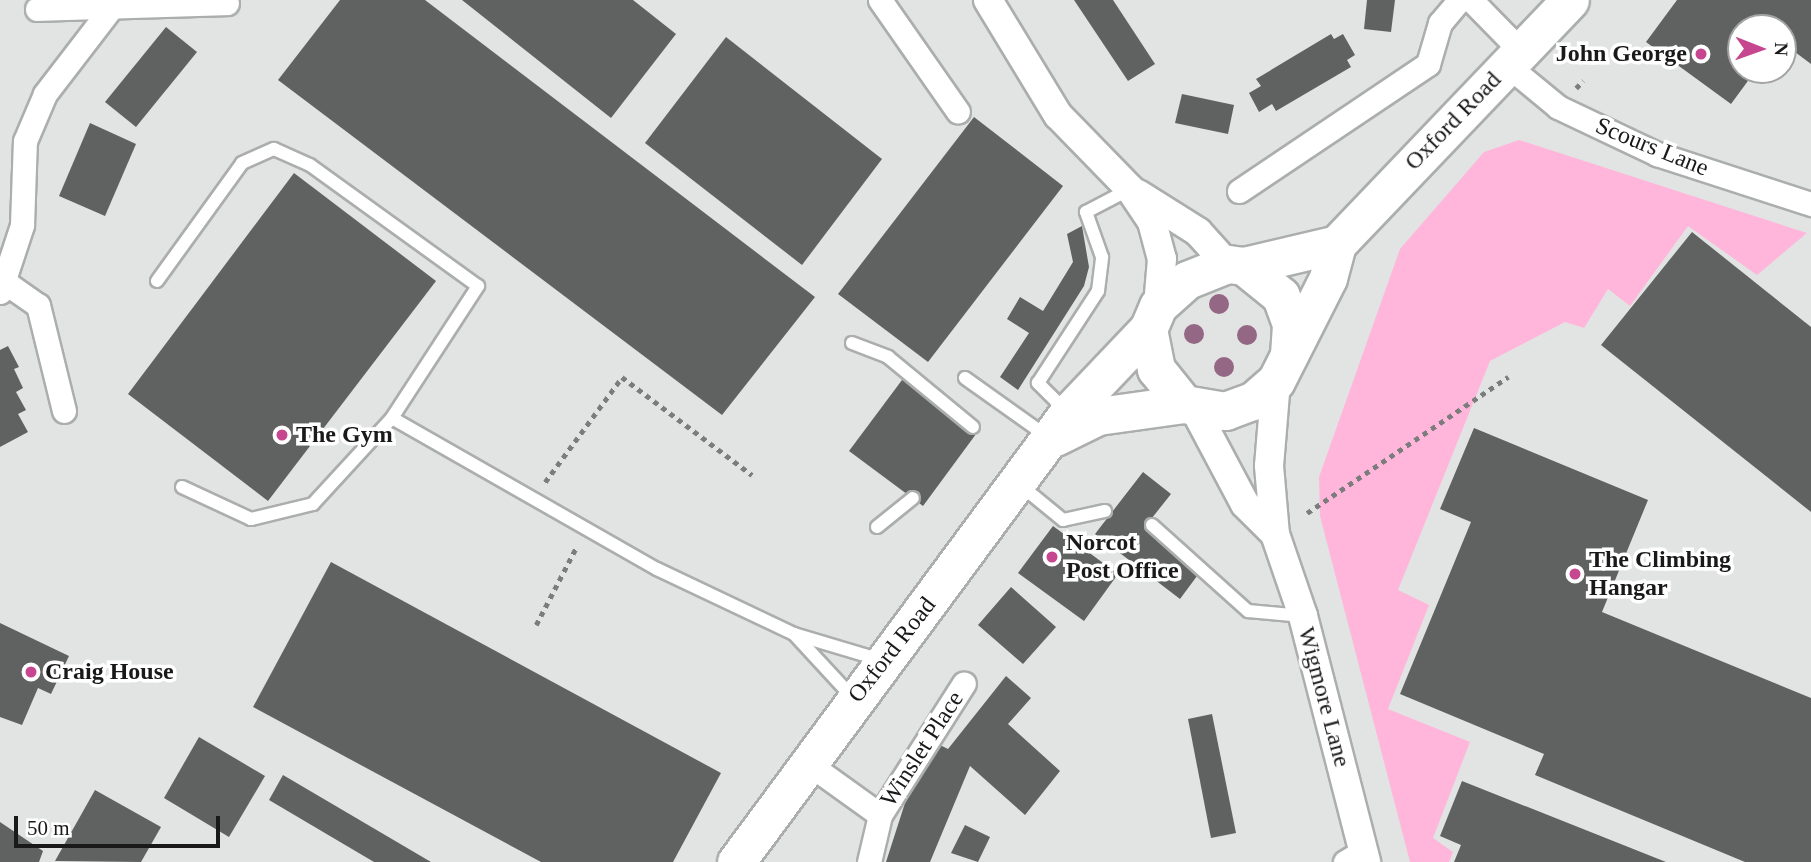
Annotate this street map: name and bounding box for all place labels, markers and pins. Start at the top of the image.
place label: John George [1556,40,1687,68]
marker: John George [1693,46,1709,62]
place label: The Gym [296,421,393,449]
marker: The Gym [274,427,290,443]
place label: Norcot Post Office [1066,529,1179,585]
place label: The Climbing Hangar [1589,546,1731,602]
marker: Norcot Post Office [1044,549,1060,565]
marker: The Climbing Hangar [1567,566,1583,582]
place label: Craig House [45,658,174,686]
marker: Craig House [23,664,39,680]

